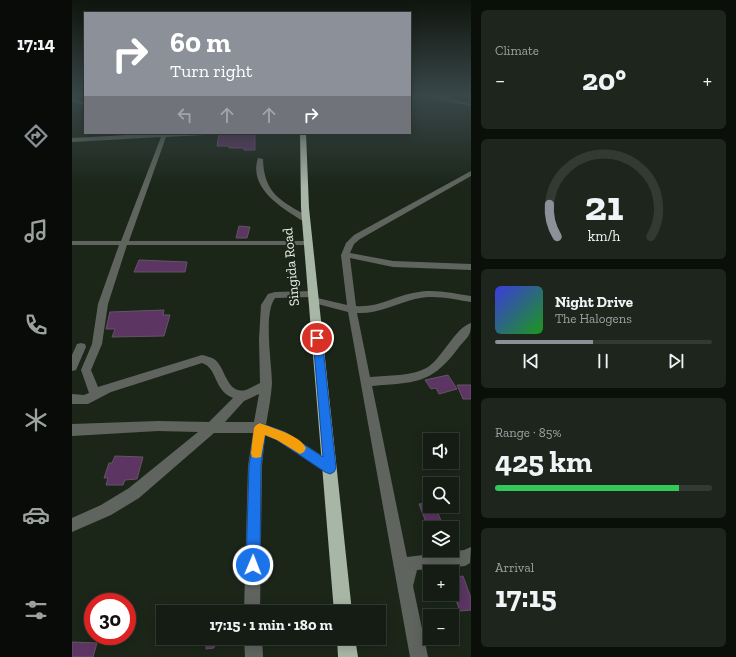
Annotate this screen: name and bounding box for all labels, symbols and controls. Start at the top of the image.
text: 60 m [170,26,231,59]
icon: right [104,28,156,80]
text: 17:14 [17,33,55,55]
text: Climate [495,43,539,58]
text: Turn right [170,60,252,82]
text: 20° [582,62,626,98]
text: − [495,67,505,94]
text: + [703,67,712,94]
icon: left [174,104,196,126]
icon: ahead [216,104,238,126]
icon: ahead [258,104,280,126]
icon: right [300,104,322,126]
icon: directions [22,122,50,150]
text: 21 [584,181,623,231]
icon: music [22,217,50,245]
street label: Singida Road [279,227,303,307]
text: km/h [587,228,620,245]
text: Night Drive [555,293,633,311]
icon: phone [22,311,50,339]
text: The Halogens [555,311,632,326]
pin [300,321,334,355]
icon: arrive [306,327,328,349]
icon: previous [520,350,542,372]
icon: pause [592,350,614,372]
icon: next [665,350,687,372]
icon: climate [22,406,50,434]
text: Range · 85% [495,425,561,440]
map controls [423,433,459,645]
button: sound [423,433,459,469]
text: 425 km [495,444,592,480]
button: search [423,477,459,513]
icon: car [22,501,50,529]
button: layers [423,521,459,557]
position arrow [232,544,274,586]
text: Arrival [495,560,534,575]
button: + [423,565,459,601]
text: 17:15 [495,579,557,615]
speed limit sign: 30 [84,593,136,645]
icon: filters [22,596,50,624]
button: − [423,609,459,645]
text: 17:15 · 1 min · 180 m [209,616,333,634]

